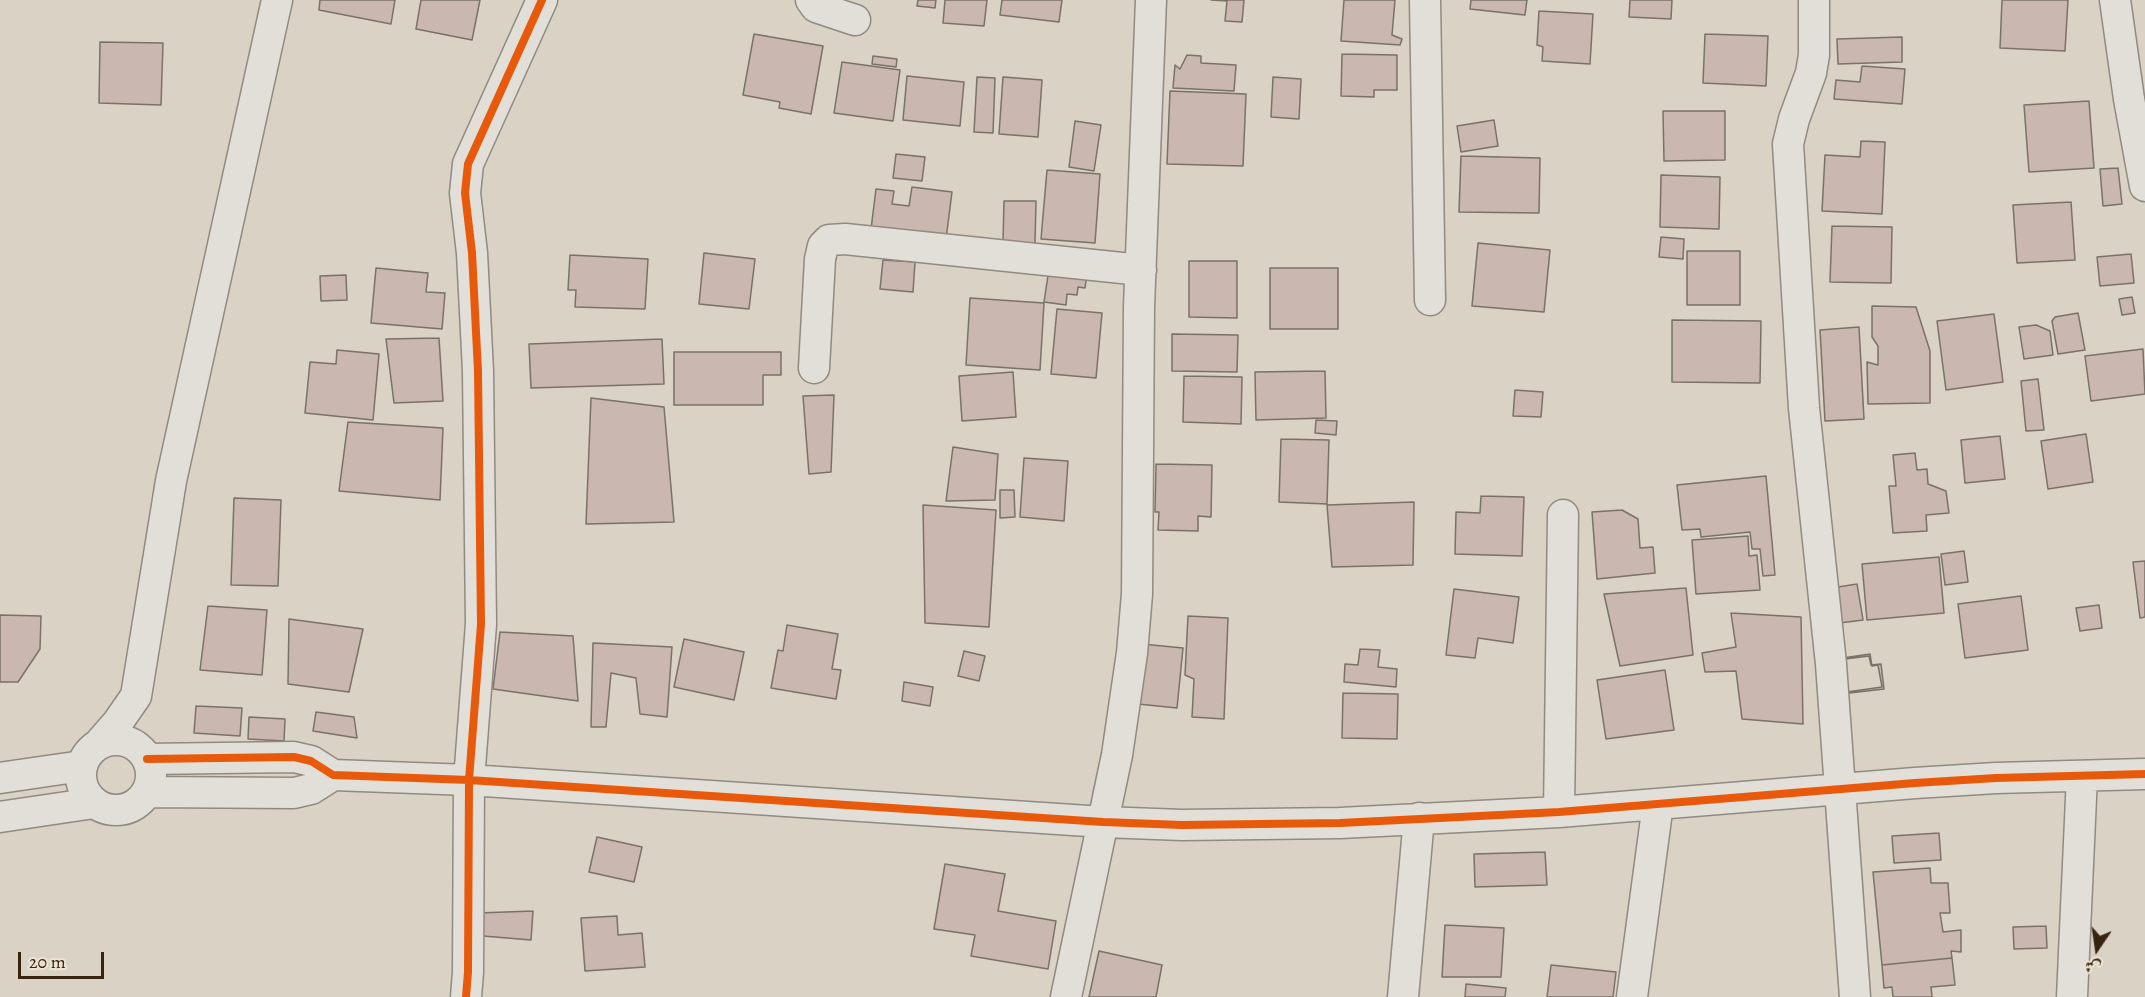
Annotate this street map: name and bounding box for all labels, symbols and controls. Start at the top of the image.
north arrow [2067,919,2127,979]
scale bar [21,940,106,978]
text: 20 m [29,950,66,974]
text: ش [2083,954,2103,979]

